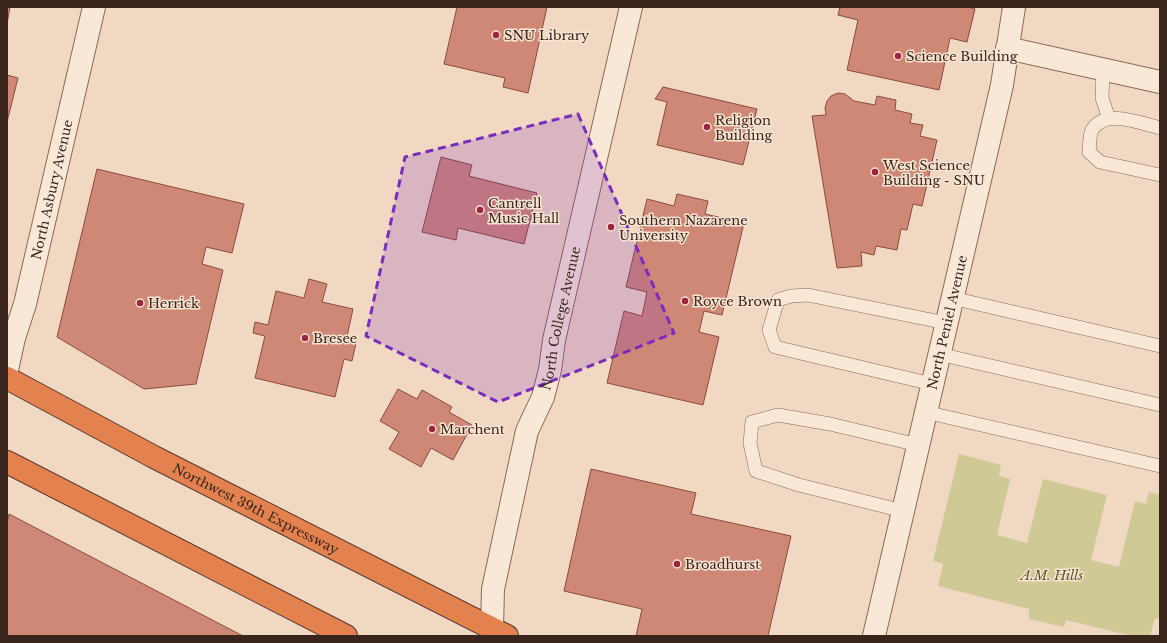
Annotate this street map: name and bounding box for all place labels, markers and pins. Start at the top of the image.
place label: SNU Library [504,27,590,44]
marker: SNU Library [491,30,501,40]
place label: Science Building [906,48,1018,65]
marker: Science Building [893,51,903,61]
place label: Religion Building [715,112,772,144]
marker: Religion Building [702,122,712,132]
place label: West Science Building - SNU [882,157,985,189]
marker: West Science Building - SNU [870,167,880,177]
place label: Cantrell Music Hall [488,195,559,227]
marker: Cantrell Music Hall [475,205,485,215]
place label: Southern Nazarene University [619,212,748,244]
marker: Southern Nazarene University [606,222,616,232]
place label: Royce Brown [693,293,782,310]
place label: Herrick [148,295,199,312]
marker: Royce Brown [680,296,690,306]
marker: Herrick [135,298,145,308]
place label: Bresee [313,330,357,347]
marker: Bresee [300,333,310,343]
place label: Marchent [440,421,505,438]
marker: Marchent [427,424,437,434]
place label: Broadhurst [685,556,760,573]
marker: Broadhurst [672,559,682,569]

